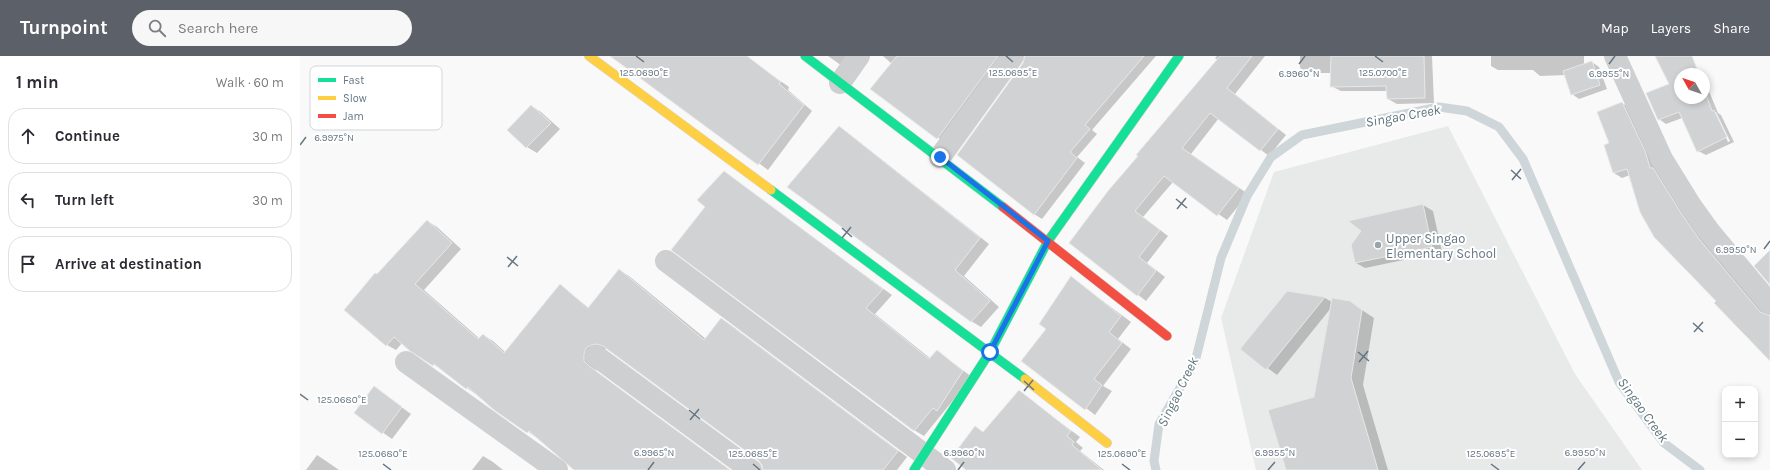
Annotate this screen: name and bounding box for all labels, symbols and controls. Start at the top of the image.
search box [132,10,412,46]
text: Turnpoint [20,17,108,39]
icon: search [146,17,168,39]
text: Search here [178,19,258,37]
text: Map [1601,20,1629,37]
text: Layers [1651,20,1691,37]
text: Share [1713,20,1750,37]
legend [310,66,442,130]
text: 125.0690°E [620,67,668,79]
text: 125.0695°E [989,67,1037,79]
text: 125.0700°E [1359,67,1407,79]
text: 6.9960°N [1278,68,1320,80]
text: 6.9955°N [1589,68,1629,80]
north arrow [1674,68,1710,104]
text: 1 min [16,72,59,92]
text: Fast [343,74,364,87]
text: Walk · 60 m [216,75,284,90]
text: Slow [343,92,367,105]
water label: Singao Creek [1364,101,1443,131]
text: Jam [343,110,364,123]
icon: ahead [17,125,39,147]
text: Continue [55,127,120,145]
text: 30 m [252,129,283,144]
text: 6.9975°N [314,132,354,144]
route end [931,148,949,166]
icon: left [17,189,39,211]
text: Turn left [55,191,114,209]
text: 30 m [252,193,283,208]
place label: Upper Singao Elementary School [1386,231,1496,261]
marker: Upper Singao Elementary School [1373,240,1383,250]
text: 6.9950°N [1716,244,1756,256]
icon: arrive [17,253,39,275]
text: Arrive at destination [55,255,202,273]
route start [981,343,999,361]
water label: Singao Creek [1154,353,1203,430]
water label: Singao Creek [1614,374,1673,446]
map controls [1722,386,1758,458]
button: + [1722,386,1758,422]
text: 125.0680°E [317,394,367,406]
button: − [1722,422,1758,458]
text: 6.9965°N [634,447,674,459]
text: 6.9960°N [943,447,985,459]
text: 6.9955°N [1255,447,1295,459]
text: 6.9950°N [1565,447,1605,459]
text: 125.0680°E [358,448,408,460]
text: 125.0685°E [728,448,778,460]
text: 125.0690°E [1098,448,1146,460]
text: 125.0695°E [1467,448,1515,460]

